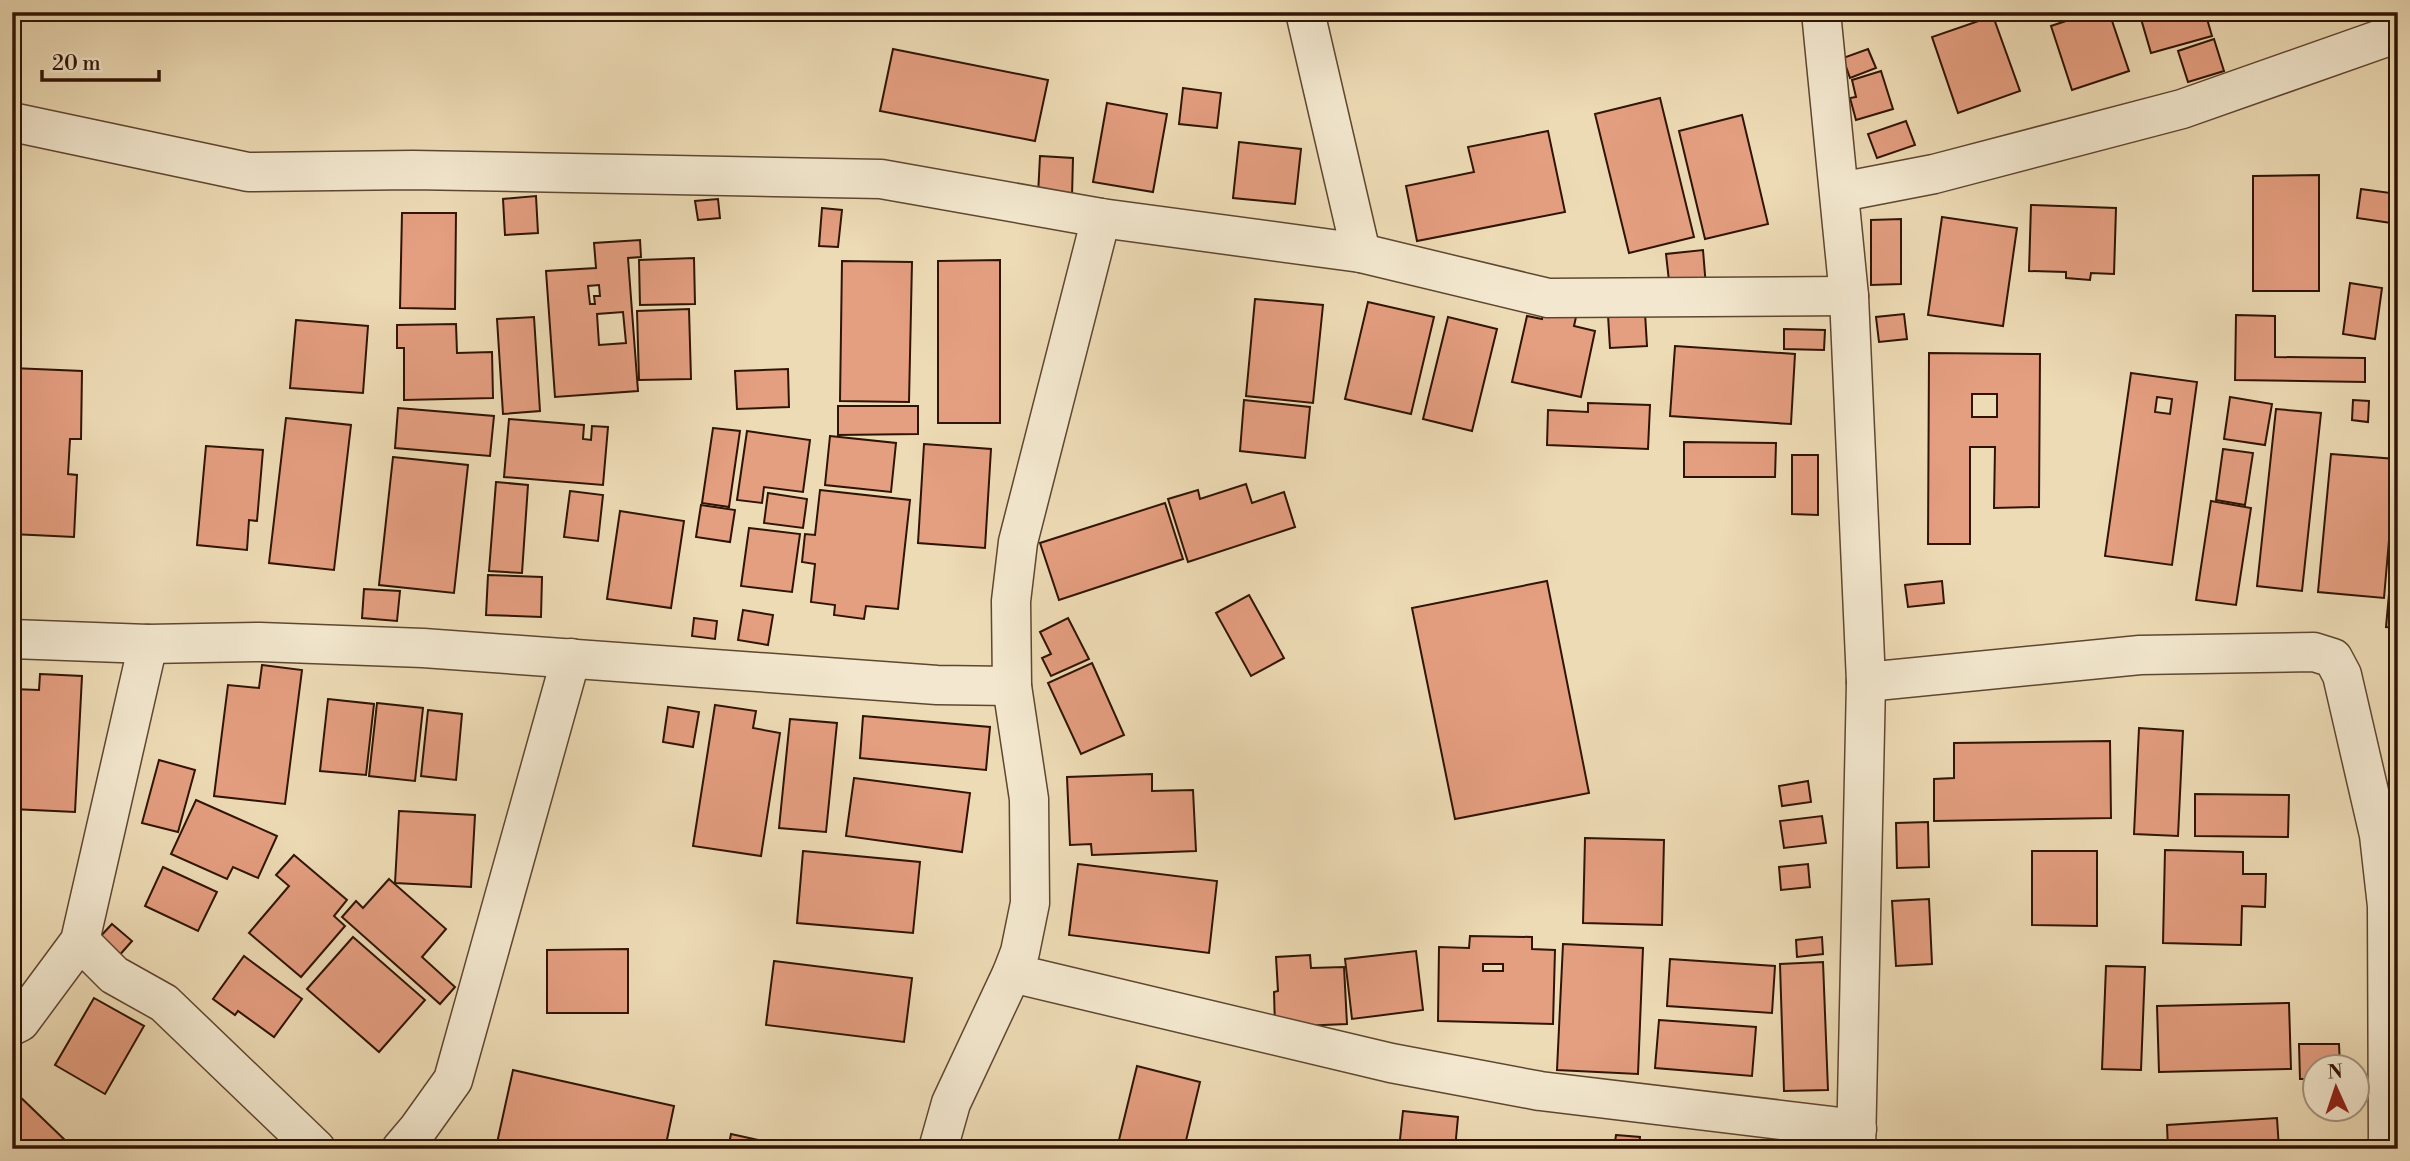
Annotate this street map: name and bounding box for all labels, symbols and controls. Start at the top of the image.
scale bar [42,38,159,82]
text: 20 m [52,51,101,77]
north arrow [2302,1052,2372,1122]
text: N [2327,1060,2343,1084]

